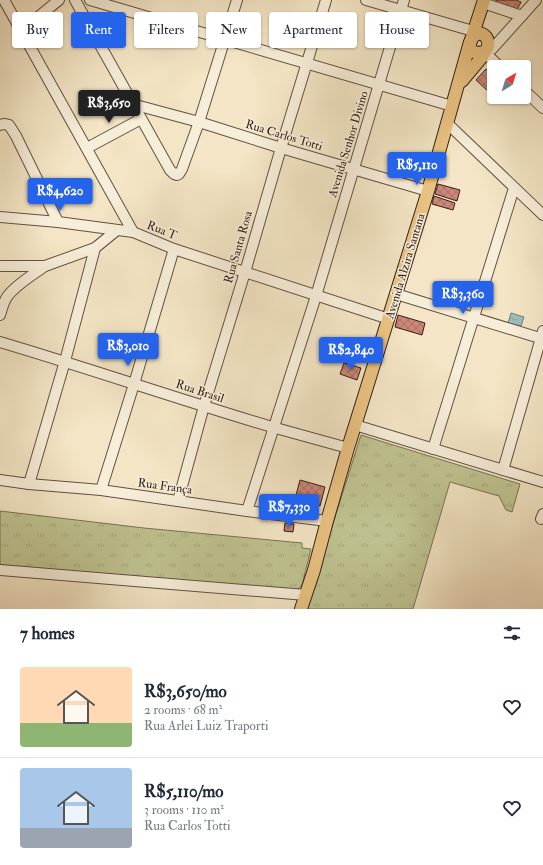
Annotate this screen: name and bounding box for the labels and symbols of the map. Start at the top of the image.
north arrow [487,60,531,104]
street label: Avenida Senhor Divino [325,89,372,200]
pin: R$3,650 [72,90,146,124]
street label: Rua Carlos Totti [244,117,324,154]
pin: R$5,110 [380,152,454,186]
pin: R$4,620 [23,178,97,212]
street label: Rua Santa Rosa [221,208,256,285]
street label: Avenida Alzira Santana [382,211,429,322]
street label: Rua T [145,218,179,243]
pin: R$3,360 [426,281,500,315]
pin: R$3,010 [91,333,165,367]
pin: R$2,840 [314,337,388,371]
street label: Rua Brasil [174,377,226,406]
street label: Rua França [137,475,194,498]
pin: R$7,330 [252,494,326,528]

